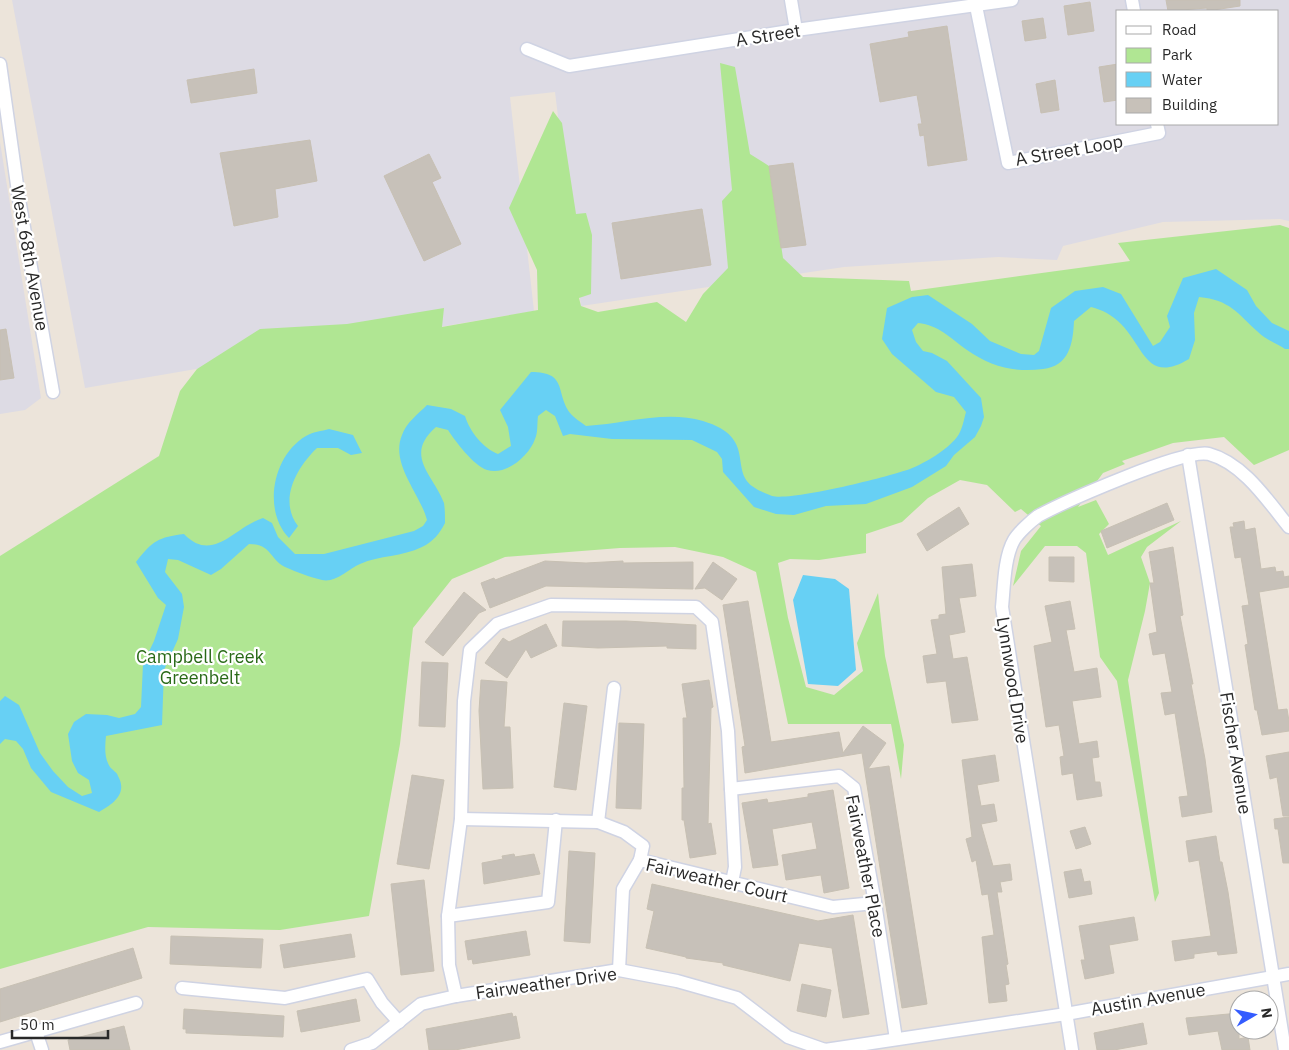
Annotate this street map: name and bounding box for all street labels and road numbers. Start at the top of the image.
street label: A Street [734,19,802,51]
street label: A Street Loop [1013,129,1125,171]
street label: West 68th Avenue [6,183,54,333]
street label: Lynnwood Drive [992,615,1034,745]
street label: Fischer Avenue [1215,690,1257,816]
street label: Fairweather Place [841,793,891,939]
street label: Fairweather Court [644,852,790,908]
street label: Fairweather Drive [474,962,618,1004]
street label: Austin Avenue [1089,978,1207,1020]

